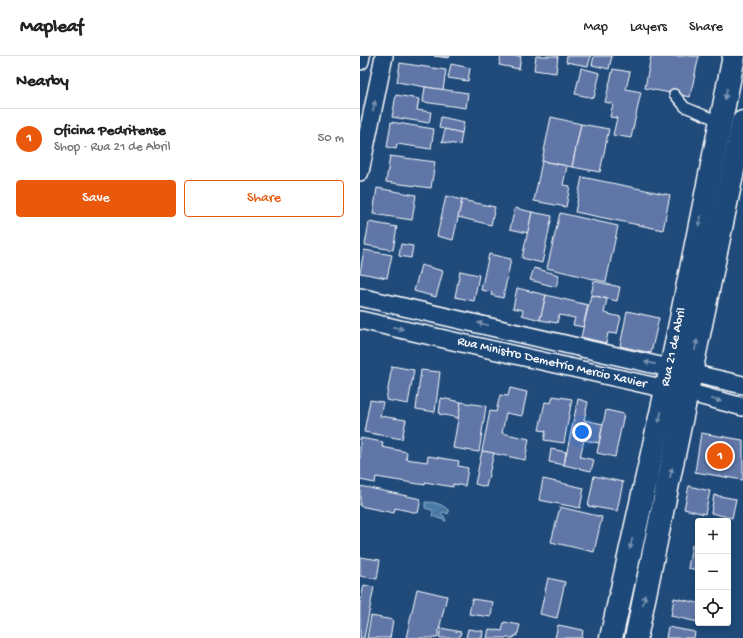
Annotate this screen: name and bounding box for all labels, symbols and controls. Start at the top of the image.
text: Mapleaf [20,16,83,39]
text: Map [584,19,608,36]
text: Layers [630,19,667,36]
text: Share [689,19,723,36]
text: Nearby [16,72,69,92]
one-way arrow [722,88,728,100]
one-way arrow [371,100,377,112]
text: Oficina Pedritense [54,122,166,140]
text: 1 [26,131,32,146]
text: 50 m [317,131,344,146]
text: Shop · Rua 21 de Abril [54,140,171,155]
button: Save [16,180,176,217]
button: Share [184,180,344,217]
one-way arrow [697,215,703,228]
street label: Rua 21 de Abril [658,306,690,388]
one-way arrow [477,321,489,327]
one-way arrow [392,326,404,332]
street label: Rua Ministro Demetrio Mercio Xavier [456,334,649,392]
one-way arrow [694,339,700,351]
one-way arrow [644,360,657,366]
one-way arrow [710,397,722,403]
one-way arrow [656,411,662,424]
your location [572,422,592,442]
pin: 1 [707,441,733,471]
one-way arrow [668,466,674,479]
map controls [695,518,731,626]
button: + [695,518,731,554]
one-way arrow [628,538,634,550]
button: − [695,554,731,590]
button: locate [695,590,731,626]
one-way arrow [641,594,647,606]

